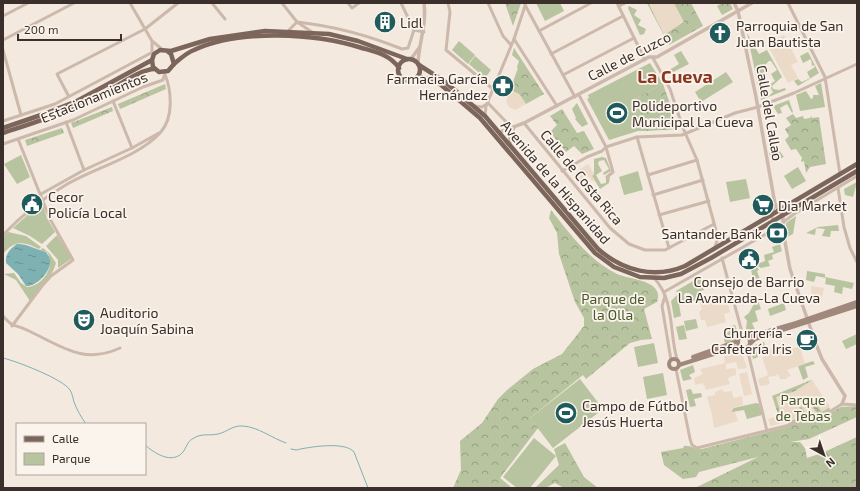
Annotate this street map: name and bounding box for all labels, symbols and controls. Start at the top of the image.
building icon: Lidl [372,9,398,35]
place label: Lidl [400,14,424,31]
scale bar [18,16,121,42]
place label: Parroquia de San Juan Bautista [736,17,843,50]
church icon: Parroquia de San Juan Bautista [707,20,733,46]
text: 200 m [24,22,58,36]
street label: Calle de Cuzco [585,28,673,84]
street label: Calle del Callao [753,64,787,162]
district label: La Cueva [637,65,713,87]
street label: Estacionamientos [38,68,150,126]
place label: Farmacia García Hernández [386,70,488,103]
pharmacy icon: Farmacia García Hernández [490,73,516,99]
place label: Polideportivo Municipal La Cueva [632,97,753,130]
sports icon: Polideportivo Municipal La Cueva [604,100,630,126]
street label: Avenida de la Hispanidad [498,117,614,247]
street label: Calle de Costa Rica [537,126,627,228]
place label: Cecor Policía Local [48,188,128,221]
public building icon: Cecor Policía Local [19,191,45,217]
supermarket icon: Dia Market [750,192,776,218]
place label: Dia Market [778,197,847,214]
bank icon: Santander Bank [764,220,790,246]
place label: Santander Bank [662,225,762,242]
public building icon: Consejo de Barrio La Avanzada-La Cueva [736,246,762,272]
place label: Consejo de Barrio La Avanzada-La Cueva [678,273,820,306]
park label: Parque de la Olla [581,290,645,323]
place label: Auditorio Joaquín Sabina [100,304,194,337]
theatre icon: Auditorio Joaquín Sabina [71,307,97,333]
place label: Churrería - Cafetería Iris [711,324,792,357]
cafe icon: Churrería - Cafetería Iris [794,327,820,353]
park label: Parque de Tebas [775,391,831,424]
place label: Campo de Fútbol Jesús Huerta [582,397,689,430]
sports icon: Campo de Fútbol Jesús Huerta [553,400,579,426]
legend [16,423,146,475]
text: Calle [52,431,79,445]
north arrow [804,435,844,475]
text: Parque [52,451,90,465]
text: N [823,456,838,471]

